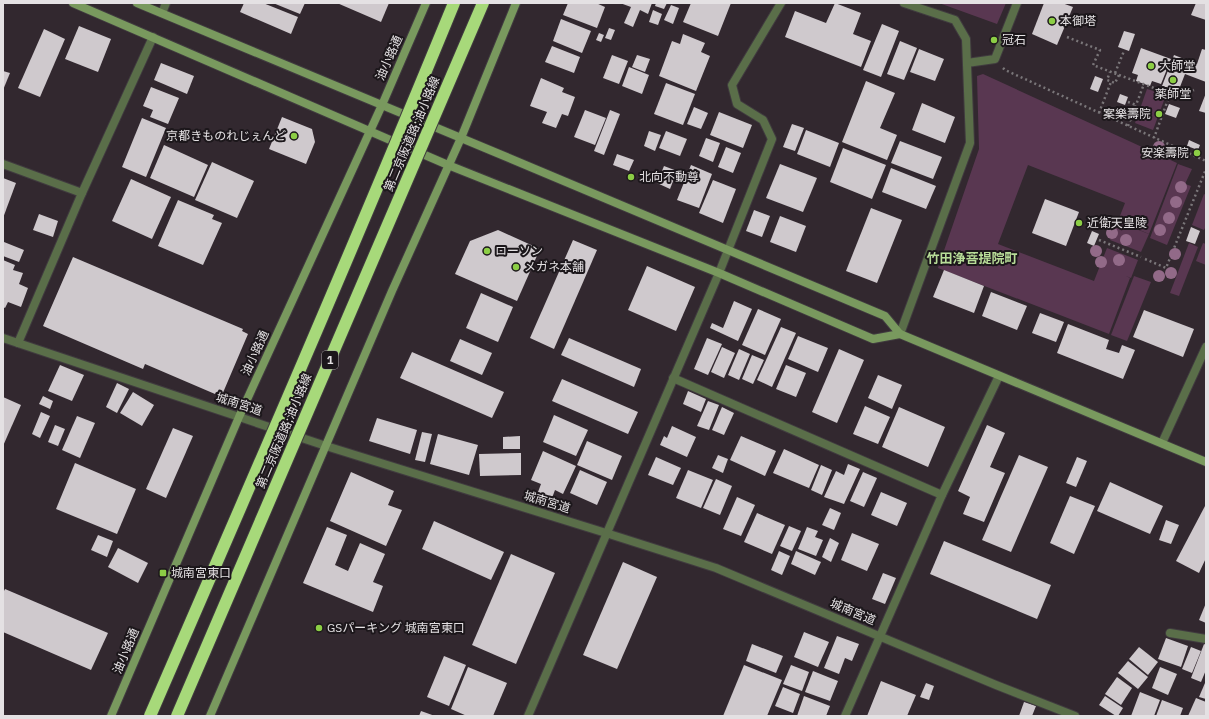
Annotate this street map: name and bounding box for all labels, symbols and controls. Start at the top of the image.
place label: 本御塔 [1060,13,1096,28]
marker: 本御塔 [1047,16,1057,26]
place label: 冠石 [1002,32,1026,47]
street label: 油小路通 [372,33,405,83]
marker: 冠石 [989,35,999,45]
place label: 大師堂 [1159,58,1195,73]
marker: 大師堂 [1146,61,1156,71]
street label: 第二京阪道路;油小路線 [381,74,443,194]
marker: 薬師堂 [1168,75,1178,85]
place label: 薬師堂 [1155,86,1191,101]
place label: 案樂壽院 [1103,106,1151,121]
marker: 案樂壽院 [1154,109,1164,119]
place label: 京都きものれじぇんど [166,128,286,143]
marker: 京都きものれじぇんど [289,131,299,141]
place label: 安楽壽院 [1141,145,1189,160]
marker: 安楽壽院 [1192,148,1202,158]
place label: 北向不動尊 [639,169,699,184]
marker: 北向不動尊 [626,172,636,182]
place label: 近衛天皇陵 [1087,215,1147,230]
marker: 近衛天皇陵 [1074,218,1084,228]
place label: ローソン [495,243,543,258]
marker: ローソン [482,246,492,256]
district label: 竹田浄菩提院町 [926,250,1018,267]
place label: メガネ本舗 [524,259,584,274]
marker: メガネ本舗 [511,262,521,272]
street label: 油小路通 [238,328,271,378]
road number: 1 [322,351,338,369]
street label: 第二京阪道路;油小路線 [253,371,315,491]
street label: 城南宮道 [214,389,264,418]
street label: 城南宮道 [522,487,572,516]
place label: 城南宮東口 [171,565,231,580]
marker: 城南宮東口 [158,568,168,578]
street label: 城南宮道 [828,595,878,628]
place label: GSパーキング 城南宮東口 [327,620,465,635]
marker: GSパーキング 城南宮東口 [314,623,324,633]
street label: 油小路通 [109,626,142,676]

